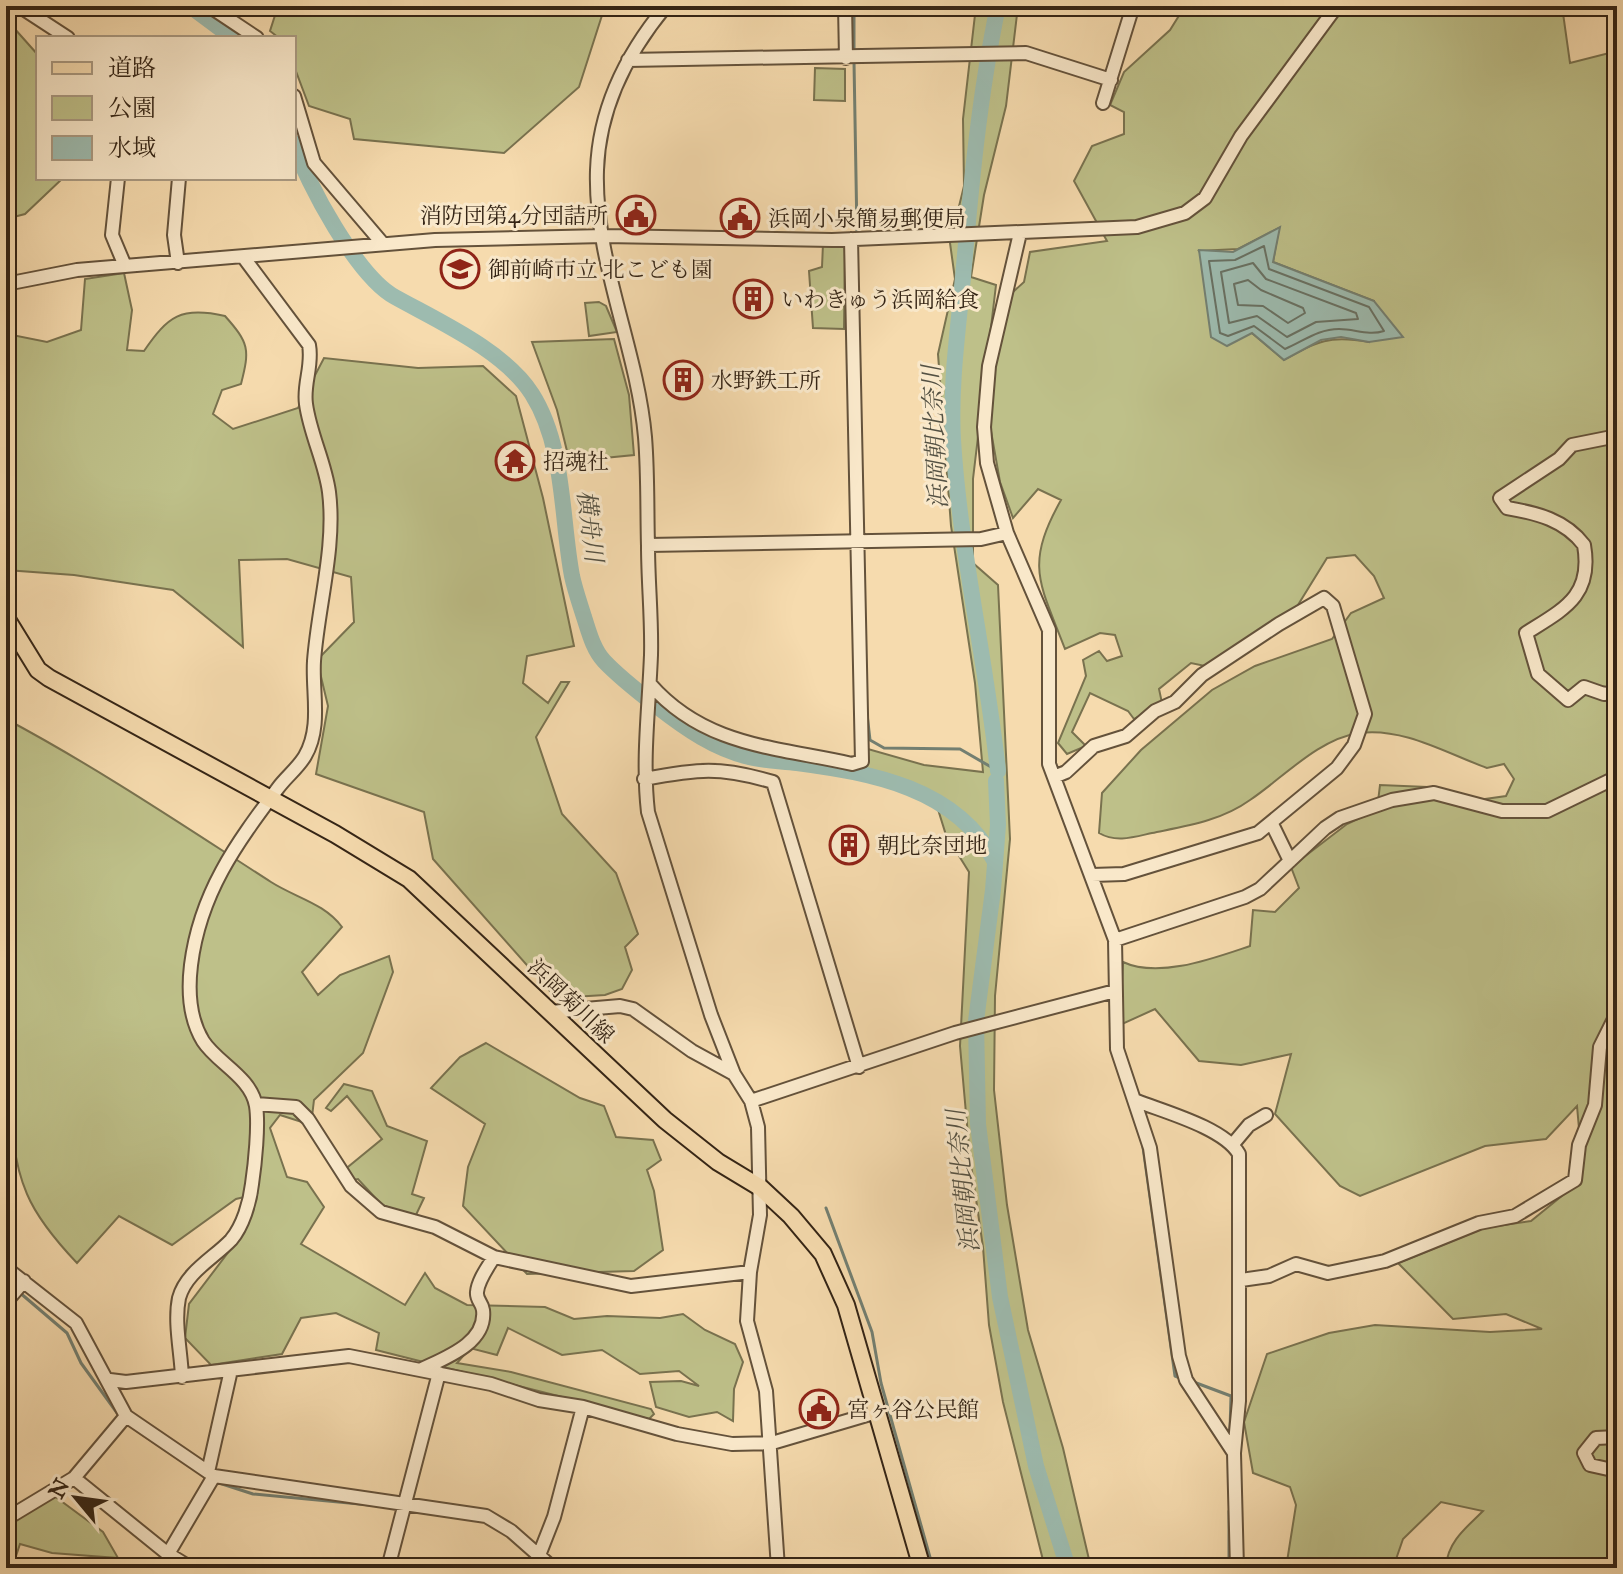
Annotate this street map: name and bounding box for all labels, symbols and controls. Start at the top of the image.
legend [36,36,296,180]
text: 道路 [108,53,156,83]
text: 公園 [108,93,156,123]
text: 水域 [108,133,156,163]
public building icon: 消防団第4分団詰所 [615,194,657,236]
public building icon: 浜岡小泉簡易郵便局 [719,197,761,239]
place label: 消防団第4分団詰所 [420,202,608,229]
place label: 浜岡小泉簡易郵便局 [768,205,966,232]
school or university icon: 御前崎市立 北こども園 [439,248,481,290]
place label: 御前崎市立 北こども園 [488,256,713,283]
building icon: いわきゅう浜岡給食 [732,278,774,320]
place label: いわきゅう浜岡給食 [781,286,979,313]
building icon: 水野鉄工所 [662,359,704,401]
water label: 浜岡朝比奈川 [916,361,954,510]
place label: 水野鉄工所 [711,367,821,394]
temple icon: 招魂社 [494,440,536,482]
place label: 招魂社 [543,448,609,475]
water label: 横舟川 [571,488,610,567]
building icon: 朝比奈団地 [828,824,870,866]
place label: 朝比奈団地 [877,832,987,859]
street label: 浜岡菊川線 [522,953,620,1049]
water label: 浜岡朝比奈川 [940,1105,985,1254]
public building icon: 宮ヶ谷公民館 [798,1388,840,1430]
place label: 宮ヶ谷公民館 [847,1396,979,1423]
north arrow [36,1458,116,1538]
text: N [43,1474,75,1503]

